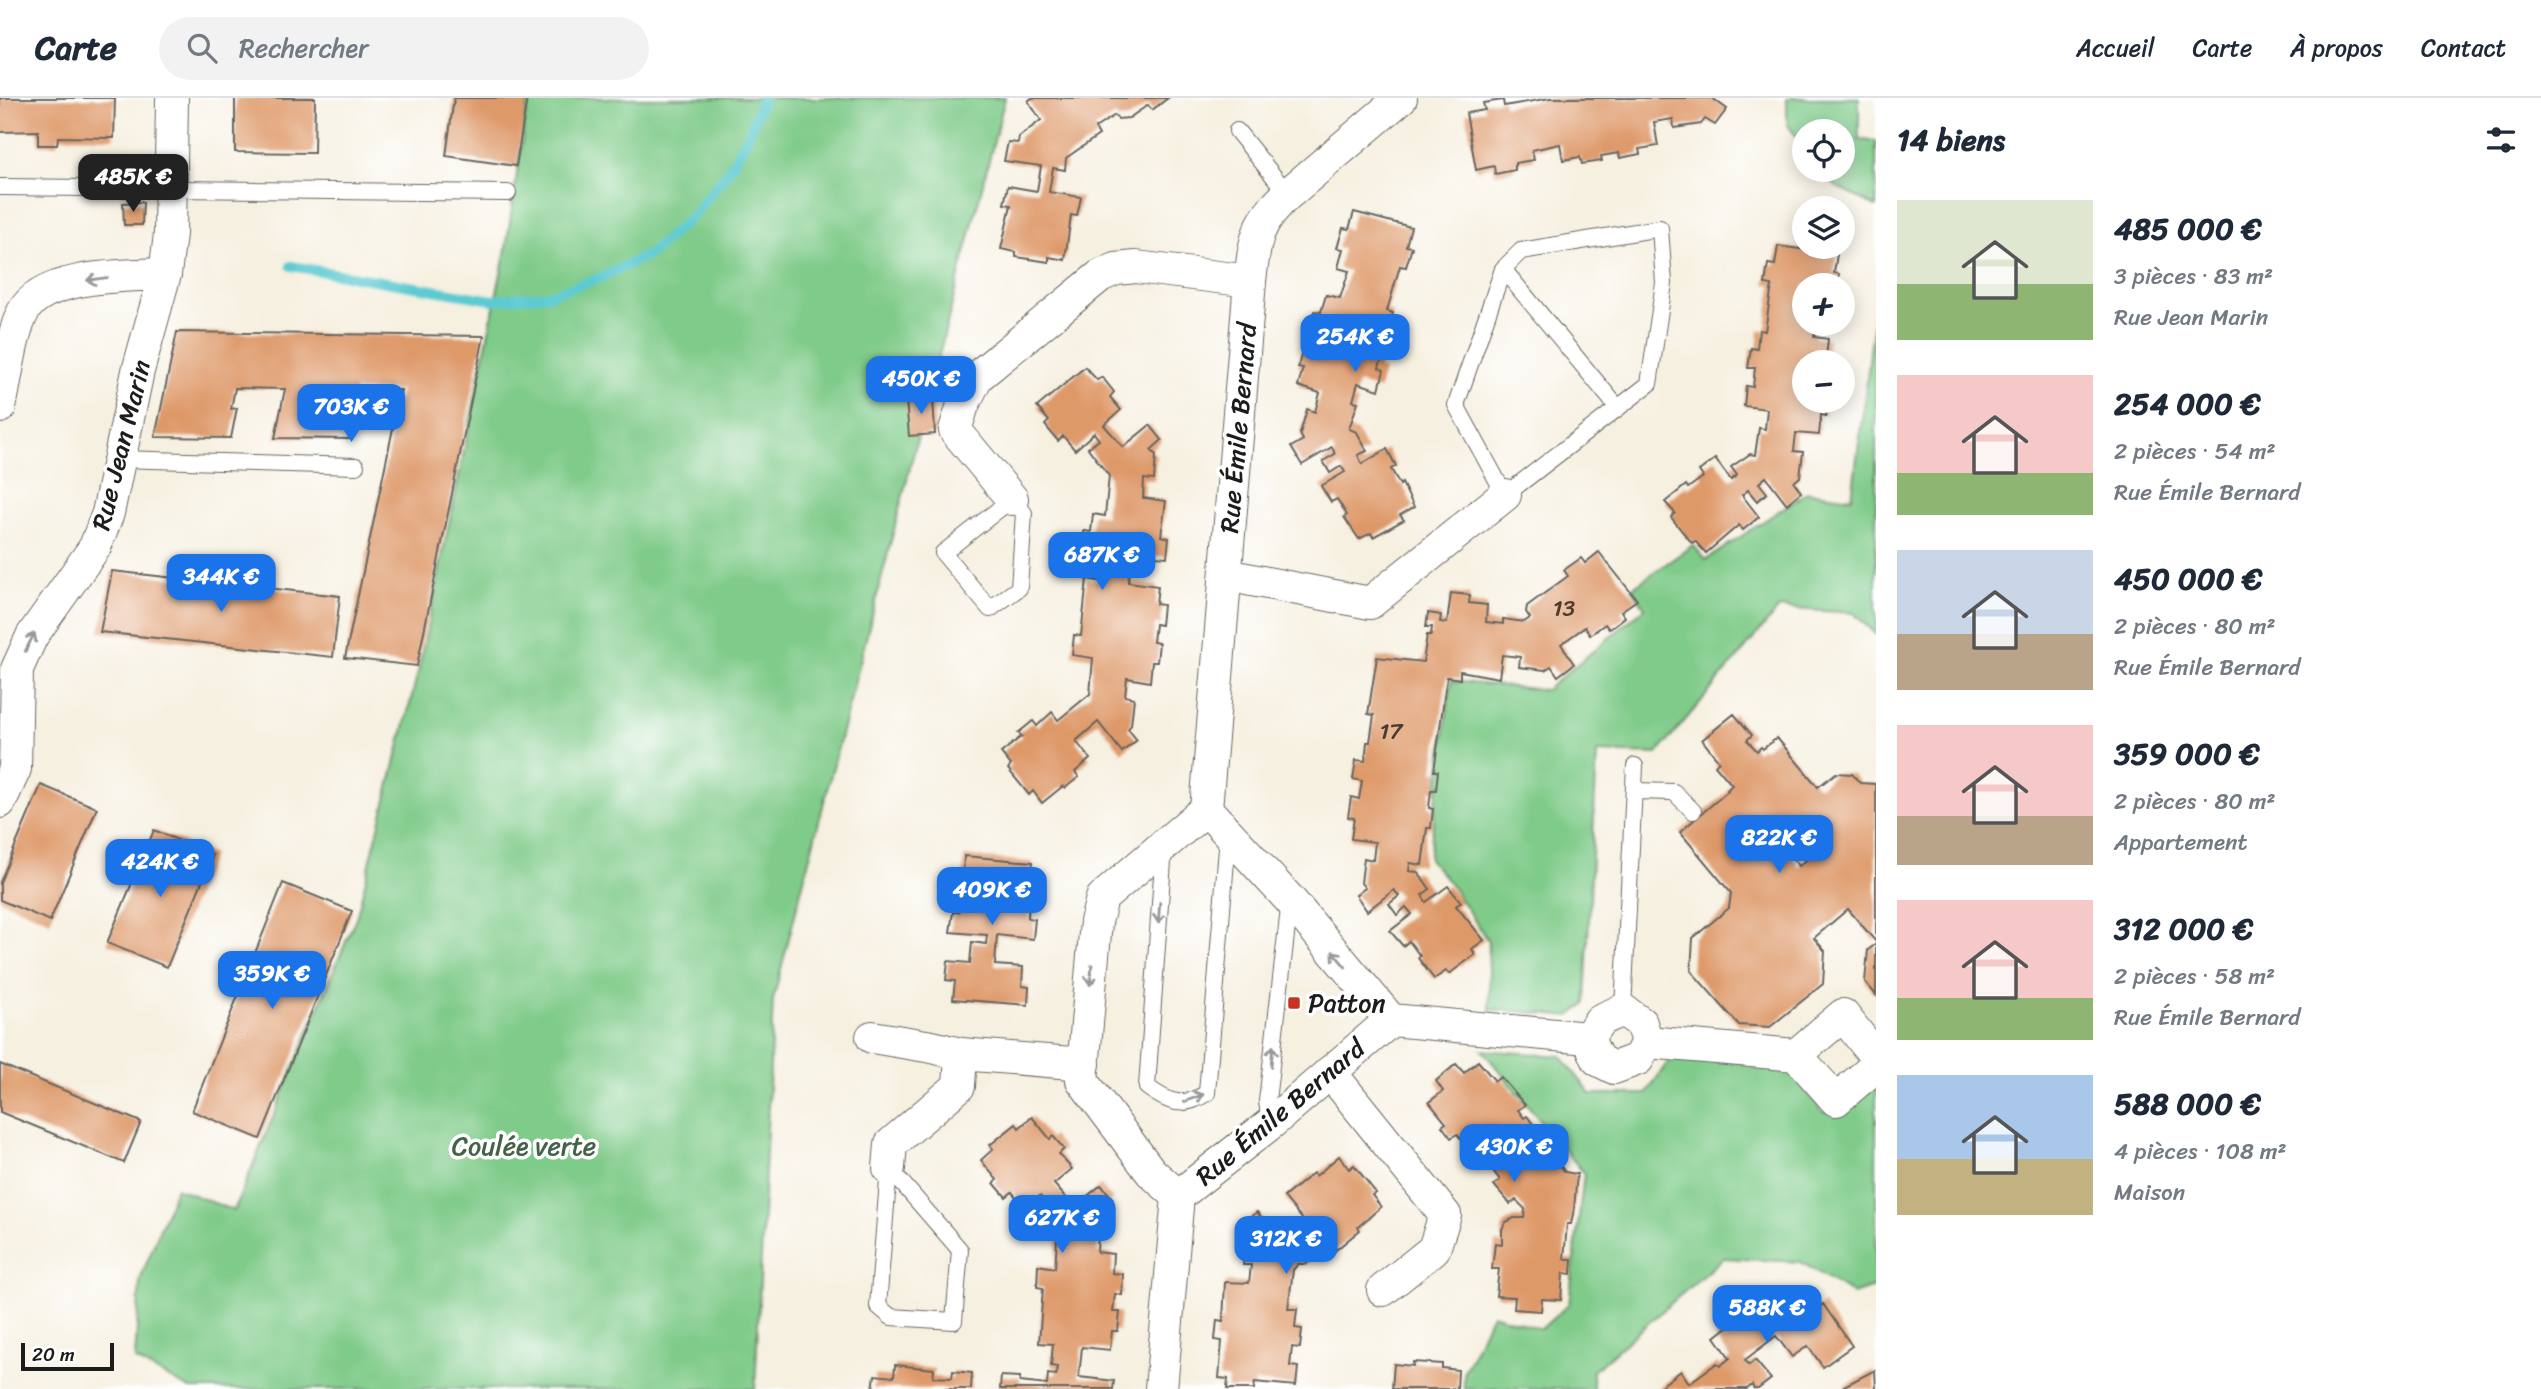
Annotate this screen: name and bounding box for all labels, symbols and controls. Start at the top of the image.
search box [159,17,649,80]
text: Carte [35,19,117,77]
text: Rechercher [239,25,369,71]
text: Accueil [2076,27,2155,69]
text: Carte [2193,27,2252,69]
text: À propos [2290,27,2383,69]
text: Contact [2421,27,2506,69]
icon: search [183,29,221,67]
text: 14 biens [1897,113,2005,167]
map controls [1792,119,1855,413]
button: locate [1792,119,1855,182]
icon: filters [2482,121,2520,159]
pin: 485K € [76,155,190,214]
text: 485K € [94,156,172,197]
button: layers [1792,196,1855,259]
text: 485 000 € [2114,202,2262,256]
icon: home [1953,228,2037,312]
text: 3 pièces · 83 m² [2114,256,2273,297]
one-way arrow [86,273,109,286]
button: + [1792,273,1855,336]
text: Rue Jean Marin [2114,297,2268,338]
pin: 254K € [1298,314,1412,374]
text: 254K € [1317,316,1393,357]
street label: Rue Émile Bernard [1206,319,1270,535]
button: − [1792,350,1855,413]
street label: Rue Jean Marin [78,355,164,535]
pin: 450K € [864,356,978,416]
text: 450K € [882,358,960,399]
text: 254 000 € [2114,377,2261,431]
pin: 703K € [294,384,408,444]
text: 703K € [313,386,389,427]
icon: home [1953,403,2037,487]
text: 2 pièces · 54 m² [2114,431,2276,472]
text: Rue Émile Bernard [2114,472,2300,513]
pin: 687K € [1045,532,1159,592]
text: 687K € [1064,534,1140,575]
text: 450 000 € [2114,552,2262,606]
pin: 344K € [164,554,278,614]
text: 344K € [183,556,259,597]
icon: home [1953,578,2037,662]
house number: 13 [1553,588,1576,629]
text: 2 pièces · 80 m² [2114,606,2276,647]
one-way arrow [23,632,37,653]
text: Rue Émile Bernard [2114,647,2300,688]
house number: 17 [1380,711,1404,752]
text: 359 000 € [2114,727,2260,781]
icon: home [1953,753,2037,837]
text: 2 pièces · 80 m² [2114,781,2276,822]
pin: 822K € [1722,816,1836,875]
text: 822K € [1741,817,1817,858]
text: Appartement [2114,822,2248,863]
pin: 424K € [103,840,217,899]
text: 424K € [121,841,199,882]
pin: 409K € [935,868,1049,927]
text: 409K € [953,869,1031,910]
one-way arrow [1152,901,1165,924]
text: 312 000 € [2114,902,2253,956]
icon: home [1953,928,2037,1012]
pin: 359K € [215,951,329,1011]
one-way arrow [1331,951,1347,969]
text: 359K € [234,953,310,994]
text: 2 pièces · 58 m² [2114,956,2275,997]
one-way arrow [1084,963,1097,986]
place label: Patton [1308,980,1386,1026]
marker: Patton [1286,995,1302,1011]
text: Rue Émile Bernard [2114,997,2300,1038]
street label: Rue Émile Bernard [1184,1025,1377,1197]
one-way arrow [1266,1045,1279,1068]
text: 588 000 € [2114,1077,2261,1131]
one-way arrow [1183,1091,1204,1103]
icon: home [1953,1103,2037,1187]
park label: Coulée verte [452,1123,596,1169]
pin: 430K € [1457,1124,1571,1184]
text: 430K € [1476,1126,1552,1167]
text: 4 pièces · 108 m² [2114,1131,2286,1172]
text: Maison [2114,1172,2185,1213]
pin: 627K € [1005,1196,1119,1255]
text: 627K € [1025,1197,1099,1238]
pin: 312K € [1229,1216,1343,1276]
text: 312K € [1250,1218,1322,1259]
pin: 588K € [1710,1286,1824,1345]
text: 588K € [1728,1287,1806,1328]
text: 20 m [32,1338,75,1371]
scale bar [21,1340,114,1372]

